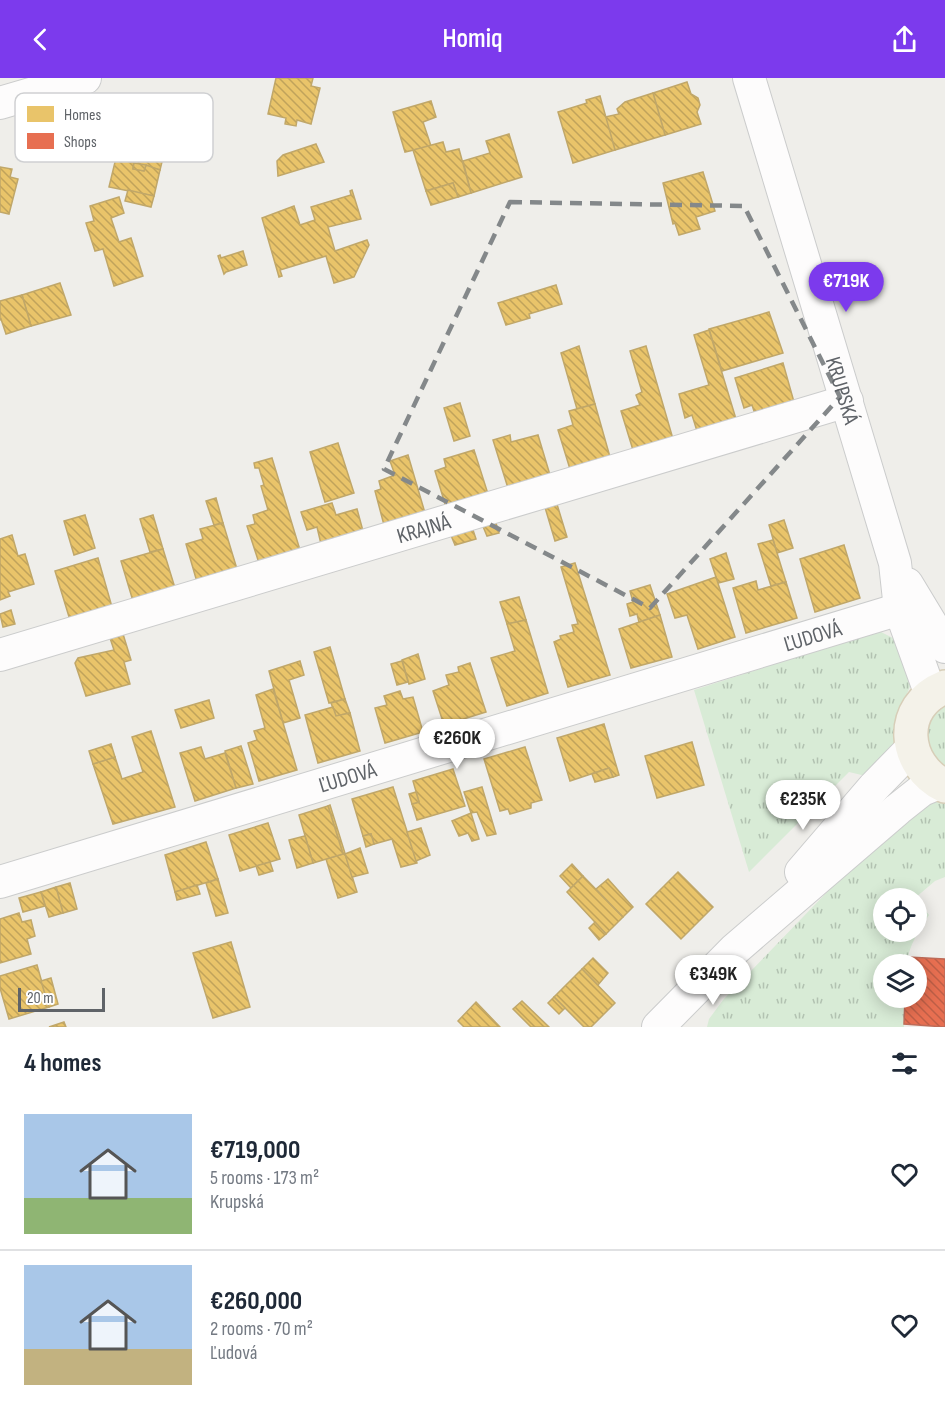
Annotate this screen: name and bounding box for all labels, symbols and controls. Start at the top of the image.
icon: back [24,23,57,56]
text: Homiq [442,23,503,55]
icon: share [888,23,921,56]
legend [15,93,213,162]
text: Homes [64,106,101,125]
text: Shops [64,133,97,152]
pin: €719K [804,262,888,313]
text: €719K [823,269,869,293]
street label: KRUPSKÁ [819,354,865,428]
street label: KRAJNÁ [394,509,454,550]
street label: ĽUDOVÁ [781,615,846,658]
pin: €260K [415,719,499,770]
text: €260K [433,726,481,750]
street label: ĽUDOVÁ [316,756,380,800]
pin: €235K [761,780,845,831]
text: €235K [780,787,826,811]
map controls [873,888,927,1008]
button: locate [873,888,927,942]
button: layers [873,954,927,1008]
pin: €349K [671,955,755,1006]
text: €349K [689,962,737,986]
scale bar [18,985,105,1012]
text: 20 m [27,989,54,1008]
icon: filters [888,1047,921,1080]
text: 4 homes [24,1048,101,1079]
text: €719,000 [210,1135,300,1166]
icon: home [72,1138,144,1210]
icon: heart [888,1158,921,1191]
text: 5 rooms · 173 m² [210,1166,319,1190]
text: Krupská [210,1190,264,1214]
text: €260,000 [210,1286,302,1317]
icon: home [72,1289,144,1361]
icon: heart [888,1309,921,1342]
text: 2 rooms · 70 m² [210,1317,313,1341]
text: Ľudová [210,1341,257,1365]

